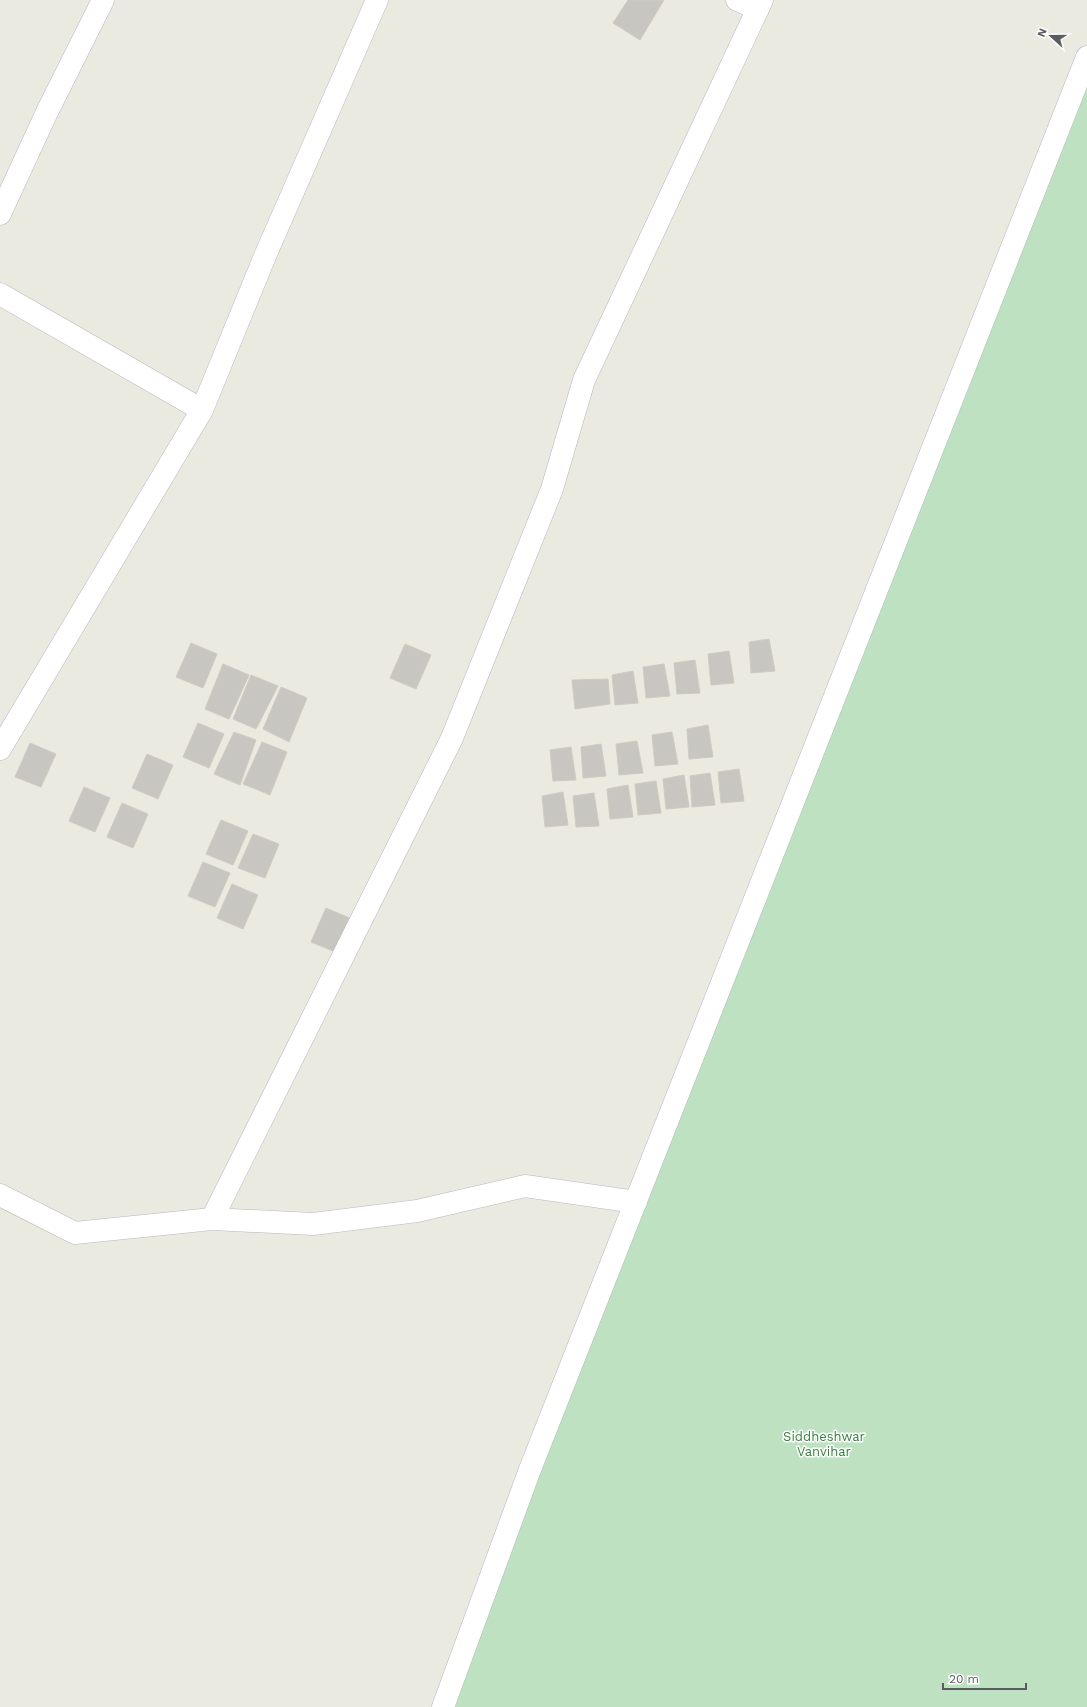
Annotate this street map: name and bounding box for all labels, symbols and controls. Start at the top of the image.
north arrow [1031,16,1071,56]
text: N [1035,26,1050,39]
park label: Siddheshwar Vanvihar [783,1429,865,1459]
scale bar [943,1665,1026,1691]
text: 20 m [949,1672,979,1686]

